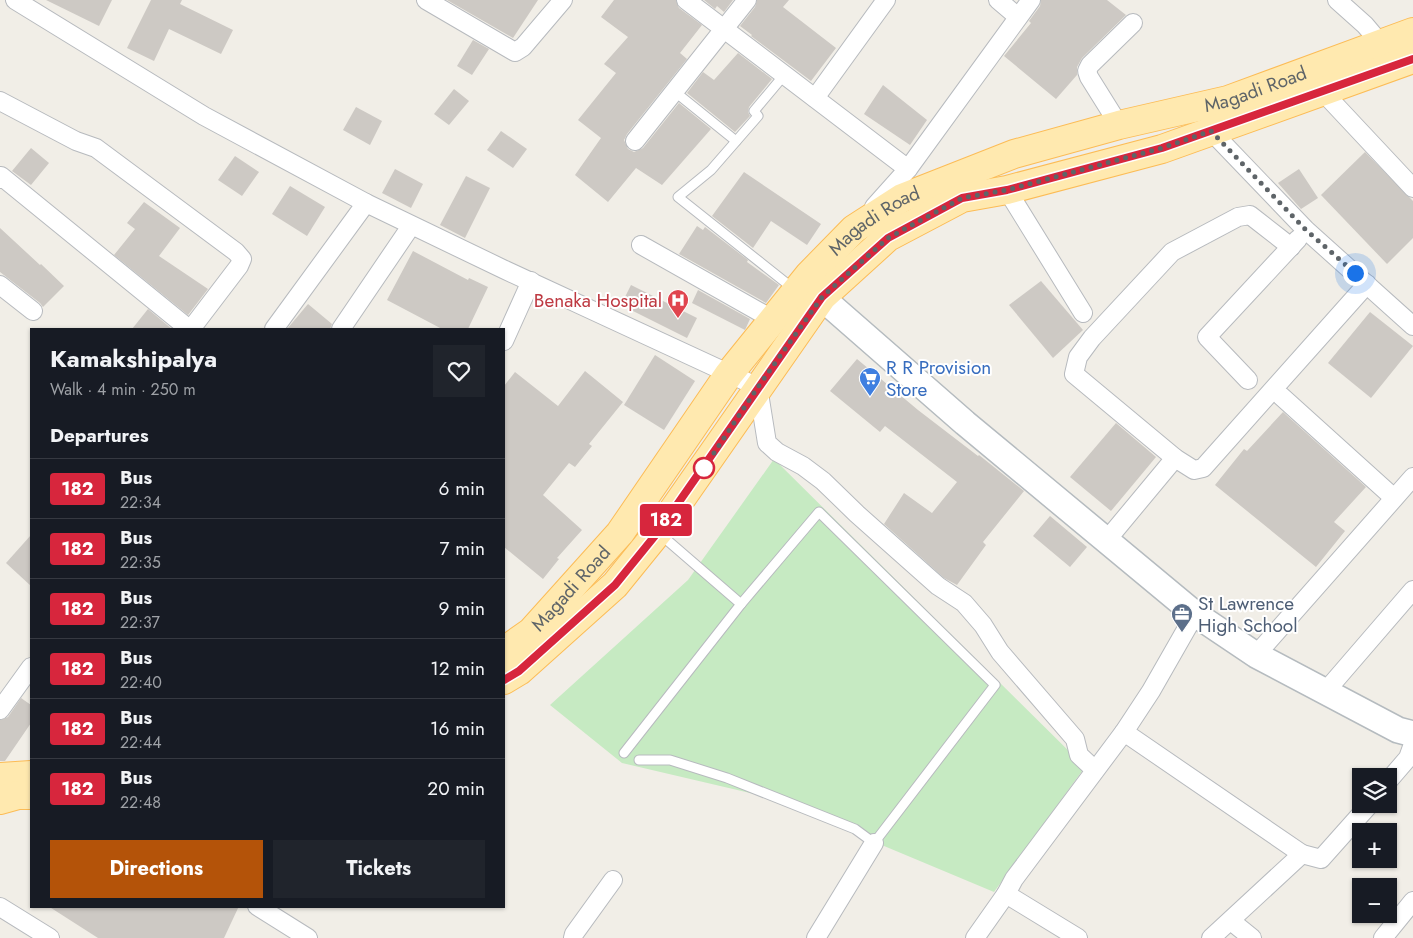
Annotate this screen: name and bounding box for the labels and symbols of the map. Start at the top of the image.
street label: Magadi Road [1201,59,1310,119]
street label: Magadi Road [822,179,924,262]
your location [1343,261,1368,286]
place label: Benaka Hospital [534,287,662,314]
hospital icon: Benaka Hospital [666,288,690,319]
place label: R R Provision Store [886,354,991,403]
supermarket icon: R R Provision Store [858,366,882,397]
unlabelled marker [693,457,715,479]
line badge: 182 [637,504,695,536]
street label: Magadi Road [525,540,617,637]
place label: St Lawrence High School [1198,590,1298,639]
office icon: St Lawrence High School [1170,602,1194,633]

